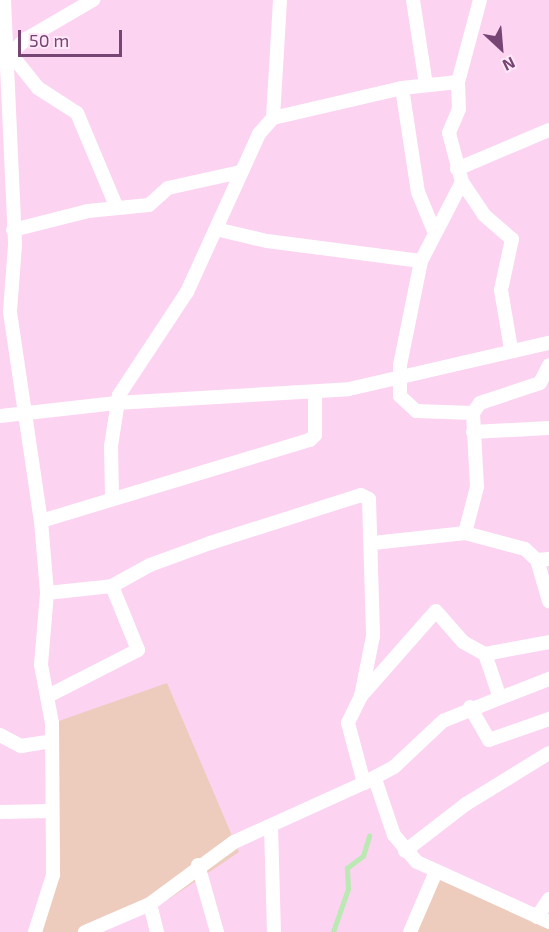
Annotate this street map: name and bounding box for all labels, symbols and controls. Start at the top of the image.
scale bar [21,18,124,56]
north arrow [471,18,531,78]
text: 50 m [29,29,69,51]
text: N [500,54,518,76]

